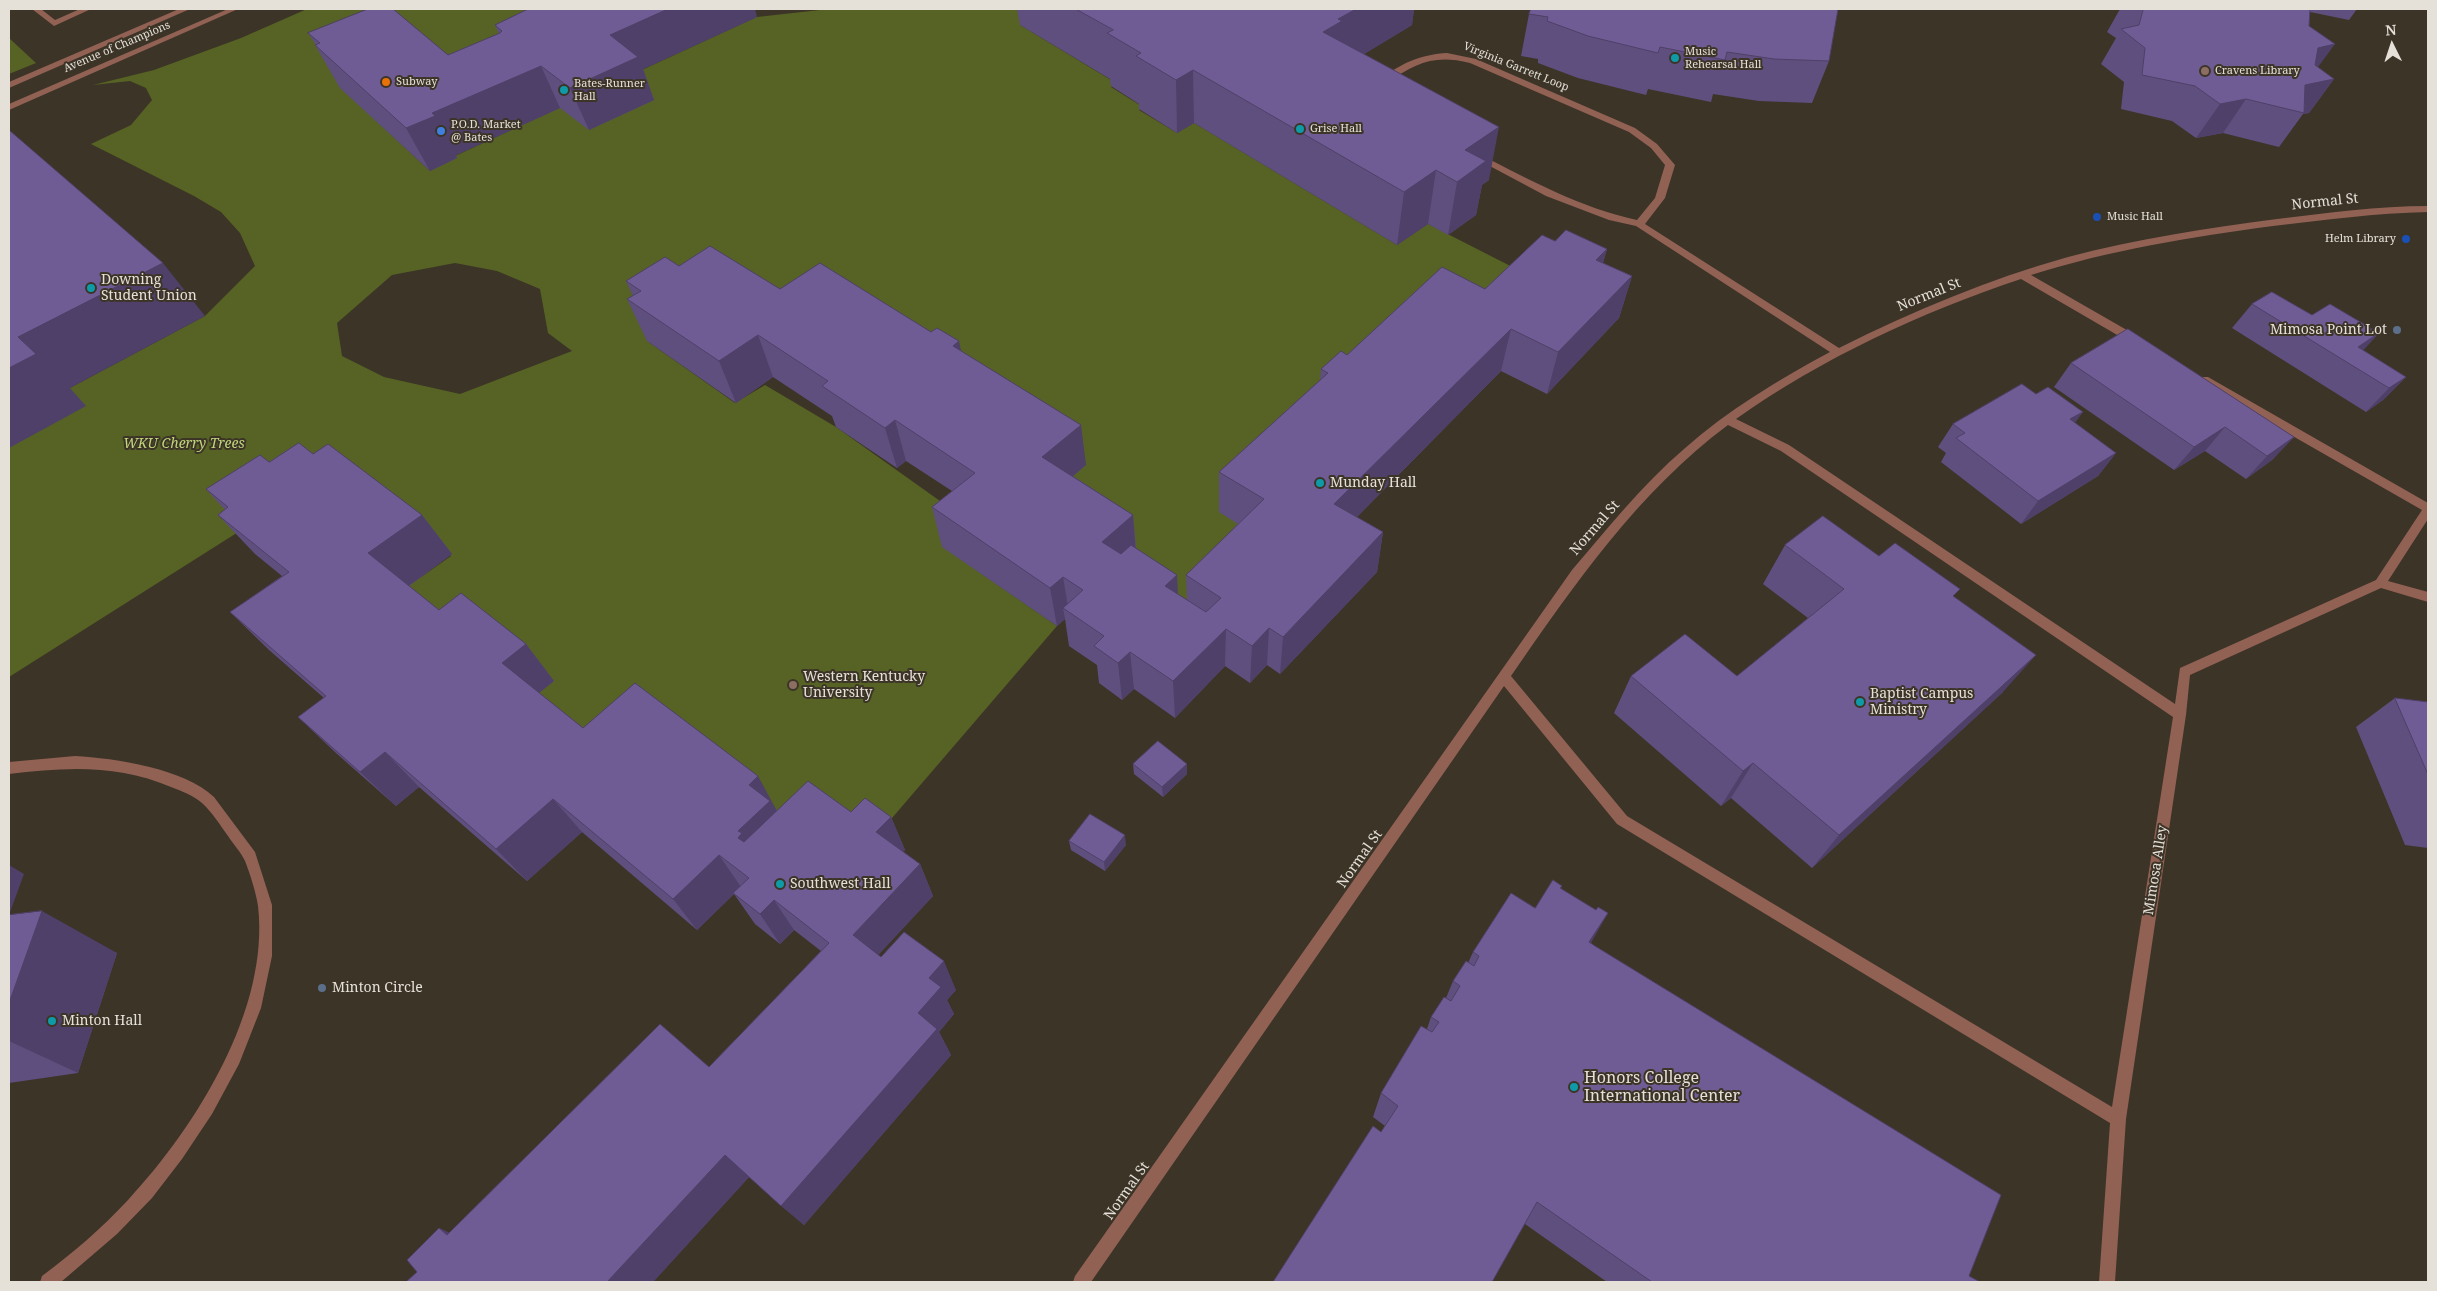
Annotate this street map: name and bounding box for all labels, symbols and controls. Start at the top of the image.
street label: Avenue of Champions [62,19,172,75]
north arrow [2367,20,2417,70]
text: N [2385,20,2397,39]
street label: Virginia Garrett Loop [1461,40,1571,94]
place label: Music Rehearsal Hall [1685,45,1762,71]
marker: Music Rehearsal Hall [1669,52,1681,64]
place label: Cravens Library [2215,64,2300,78]
marker: Cravens Library [2199,65,2211,77]
place label: Subway [396,75,437,89]
marker: Subway [380,76,392,88]
place label: Bates-Runner Hall [574,77,645,103]
marker: Bates-Runner Hall [558,84,570,96]
place label: P.O.D. Market @ Bates [451,118,521,144]
place label: Grise Hall [1310,122,1362,136]
marker: Grise Hall [1294,123,1306,135]
marker: P.O.D. Market @ Bates [435,125,447,137]
street label: Normal St [2291,190,2359,214]
place label: Music Hall [2107,210,2163,224]
marker: Music Hall [2091,211,2103,223]
place label: Helm Library [2325,232,2396,246]
marker: Helm Library [2400,233,2412,245]
place label: Downing Student Union [101,272,197,304]
street label: Normal St [1895,275,1963,315]
marker: Downing Student Union [85,282,97,294]
place label: Mimosa Point Lot [2270,322,2387,338]
marker: Mimosa Point Lot [2391,324,2403,336]
park label: WKU Cherry Trees [123,436,245,452]
place label: Munday Hall [1330,475,1416,491]
marker: Munday Hall [1314,477,1326,489]
street label: Normal St [1567,497,1623,559]
place label: Western Kentucky University [803,669,925,702]
marker: Western Kentucky University [787,679,799,691]
place label: Baptist Campus Ministry [1870,686,1973,719]
marker: Baptist Campus Ministry [1854,696,1866,708]
street label: Mimosa Alley [2141,824,2171,916]
street label: Normal St [1334,827,1386,891]
place label: Southwest Hall [790,876,891,892]
marker: Southwest Hall [774,878,786,890]
place label: Minton Circle [332,980,423,996]
marker: Minton Circle [316,982,328,994]
place label: Minton Hall [62,1013,142,1029]
marker: Minton Hall [46,1015,58,1027]
place label: Honors College International Center [1584,1068,1740,1106]
marker: Honors College International Center [1568,1081,1580,1093]
street label: Normal St [1101,1159,1153,1223]

